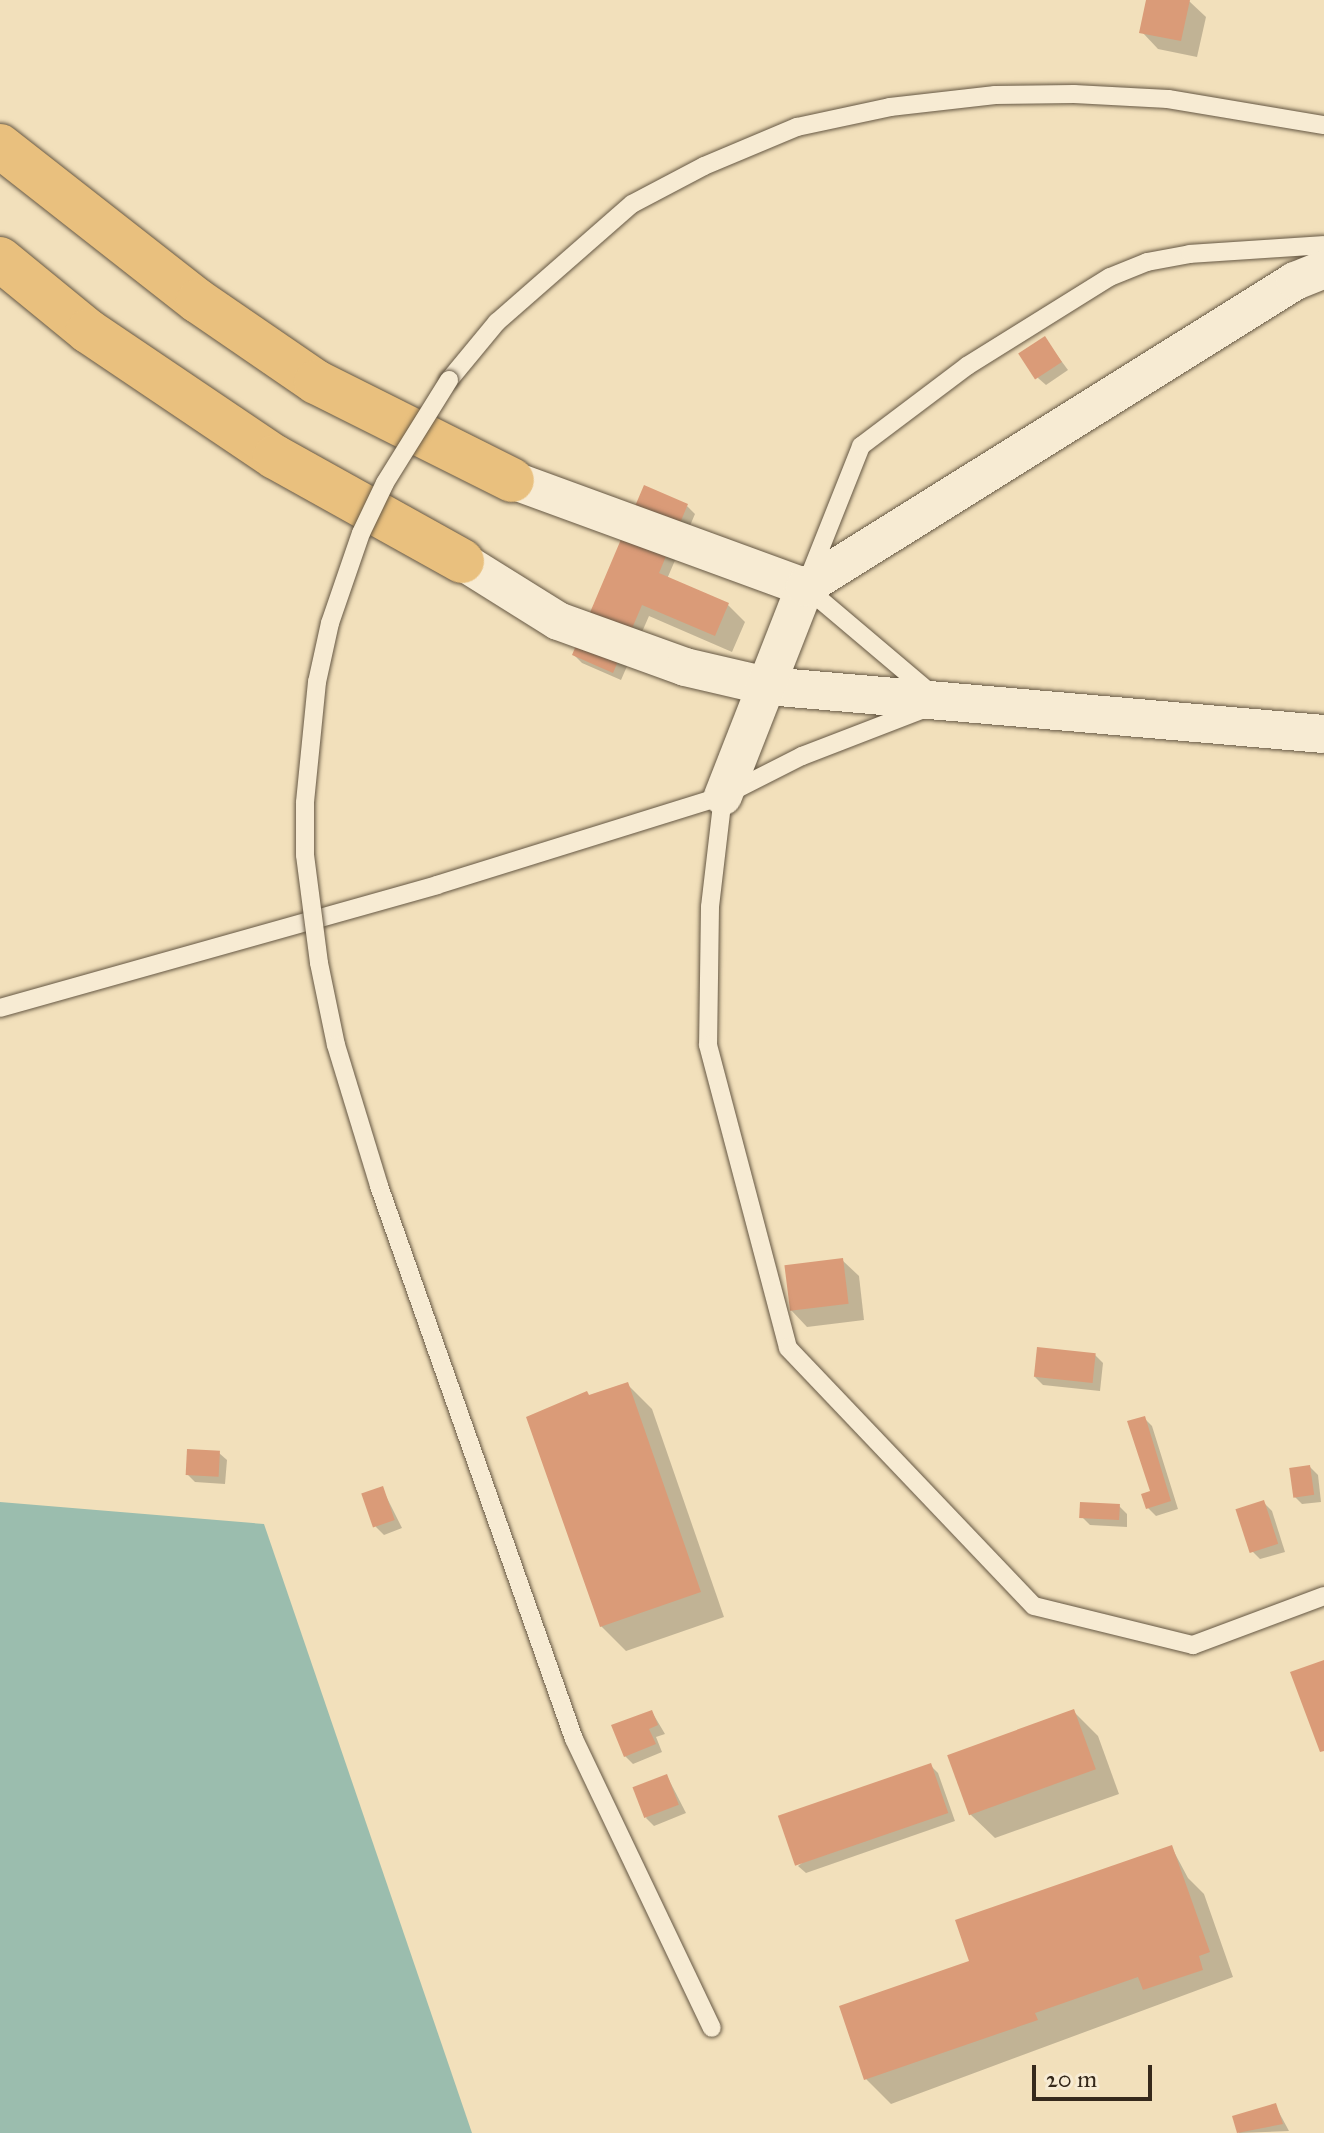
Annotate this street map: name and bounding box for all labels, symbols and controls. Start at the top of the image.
scale bar [1036,2049,1156,2099]
text: 20 m [1046,2064,1097,2094]

